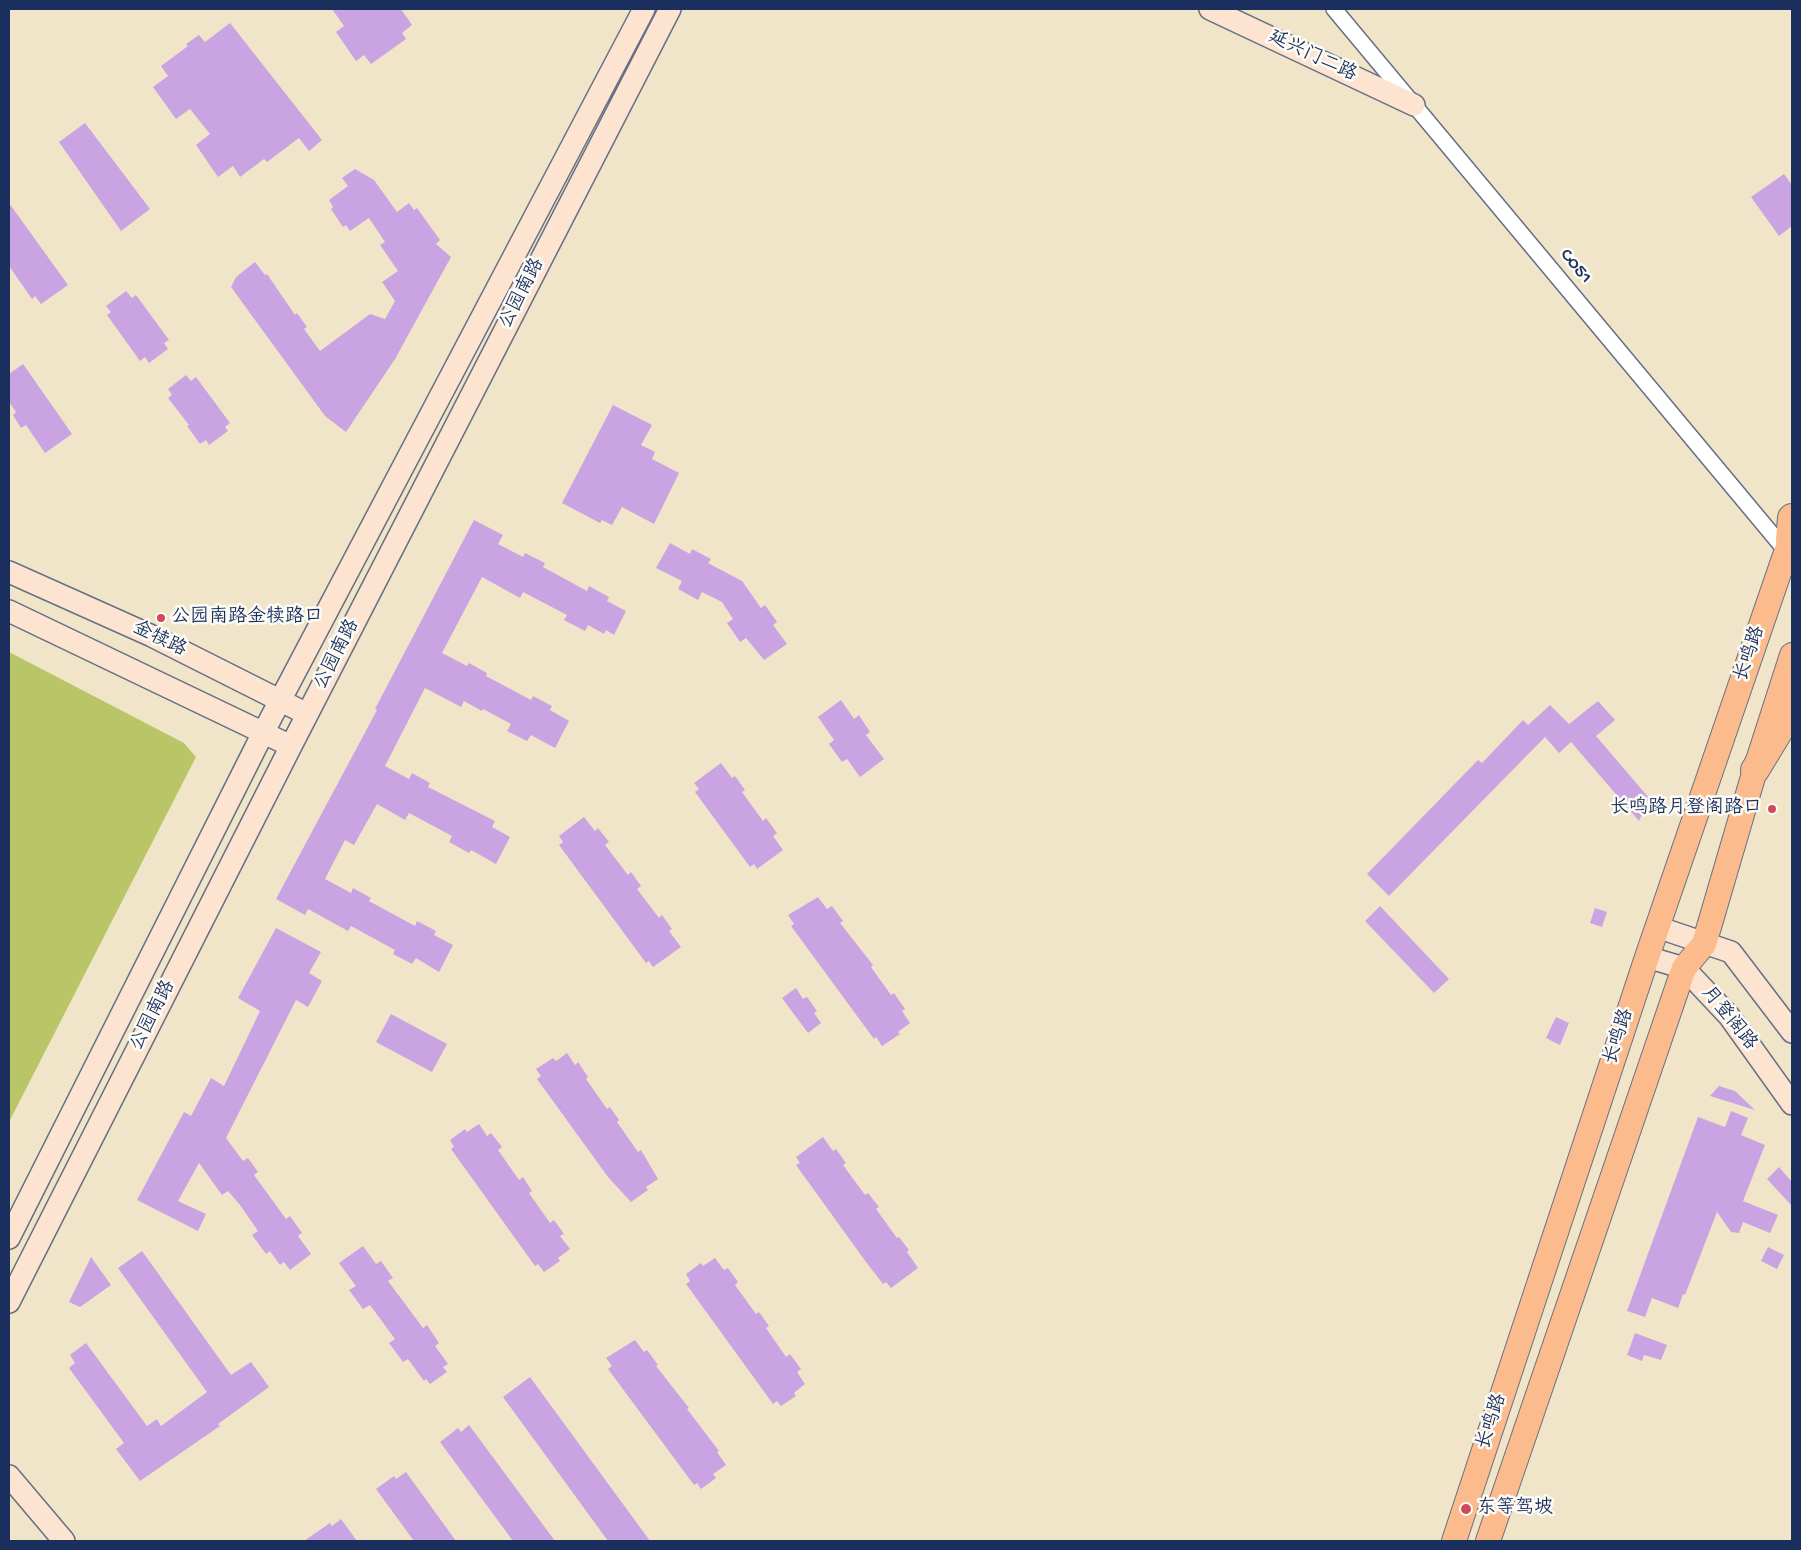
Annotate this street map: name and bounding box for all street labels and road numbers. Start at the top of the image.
street label: 延兴门二路 [1264,27,1360,87]
street label: C051 [1554,245,1596,289]
street label: 公园南路 [496,255,550,333]
street label: 公园南路 [311,616,365,694]
street label: 金犊路 [128,617,190,663]
street label: 长鸣路 [1731,623,1771,685]
street label: 公园南路 [127,977,181,1055]
street label: 月登阁路 [1695,982,1761,1056]
street label: 长鸣路 [1600,1006,1640,1068]
street label: 长鸣路 [1473,1391,1513,1453]

